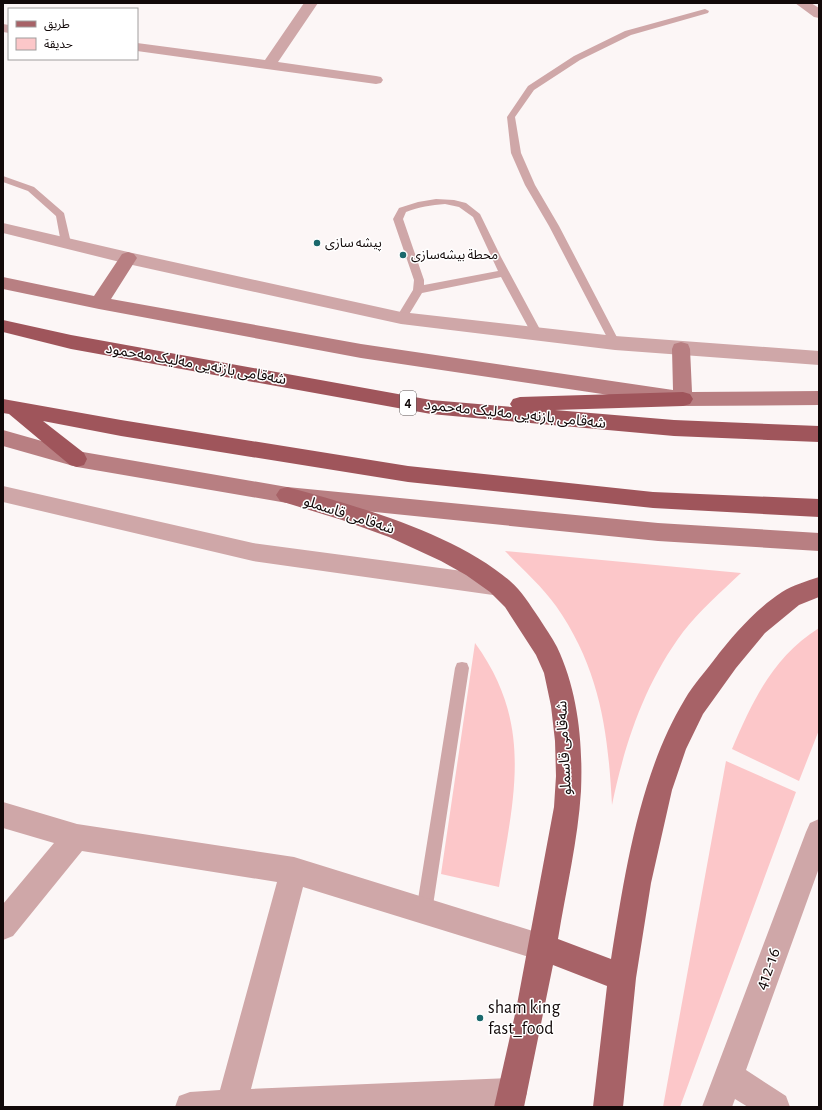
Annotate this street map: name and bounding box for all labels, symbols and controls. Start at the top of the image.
legend [8,8,138,60]
text: طريق [44,18,70,32]
text: حديقة [44,38,73,51]
place label: پیشه سازی [325,237,382,252]
marker: پیشه سازی [312,238,322,248]
place label: محطة بیشەسازی [411,248,498,263]
marker: محطة بیشەسازی [398,250,408,260]
street label: شەقامی بازنەیی مەلیک مەحمود [104,341,288,388]
road number: 4 [400,391,416,415]
street label: شەقامی بازنەیی مەلیک مەحمود [423,397,607,432]
street label: شەقامی قاسملو [301,493,397,538]
street label: شەقامی قاسملو [554,700,575,796]
street label: 412-16 [752,946,784,992]
place label: sham king fast_food [488,999,560,1038]
marker: sham king fast_food [475,1013,485,1023]

